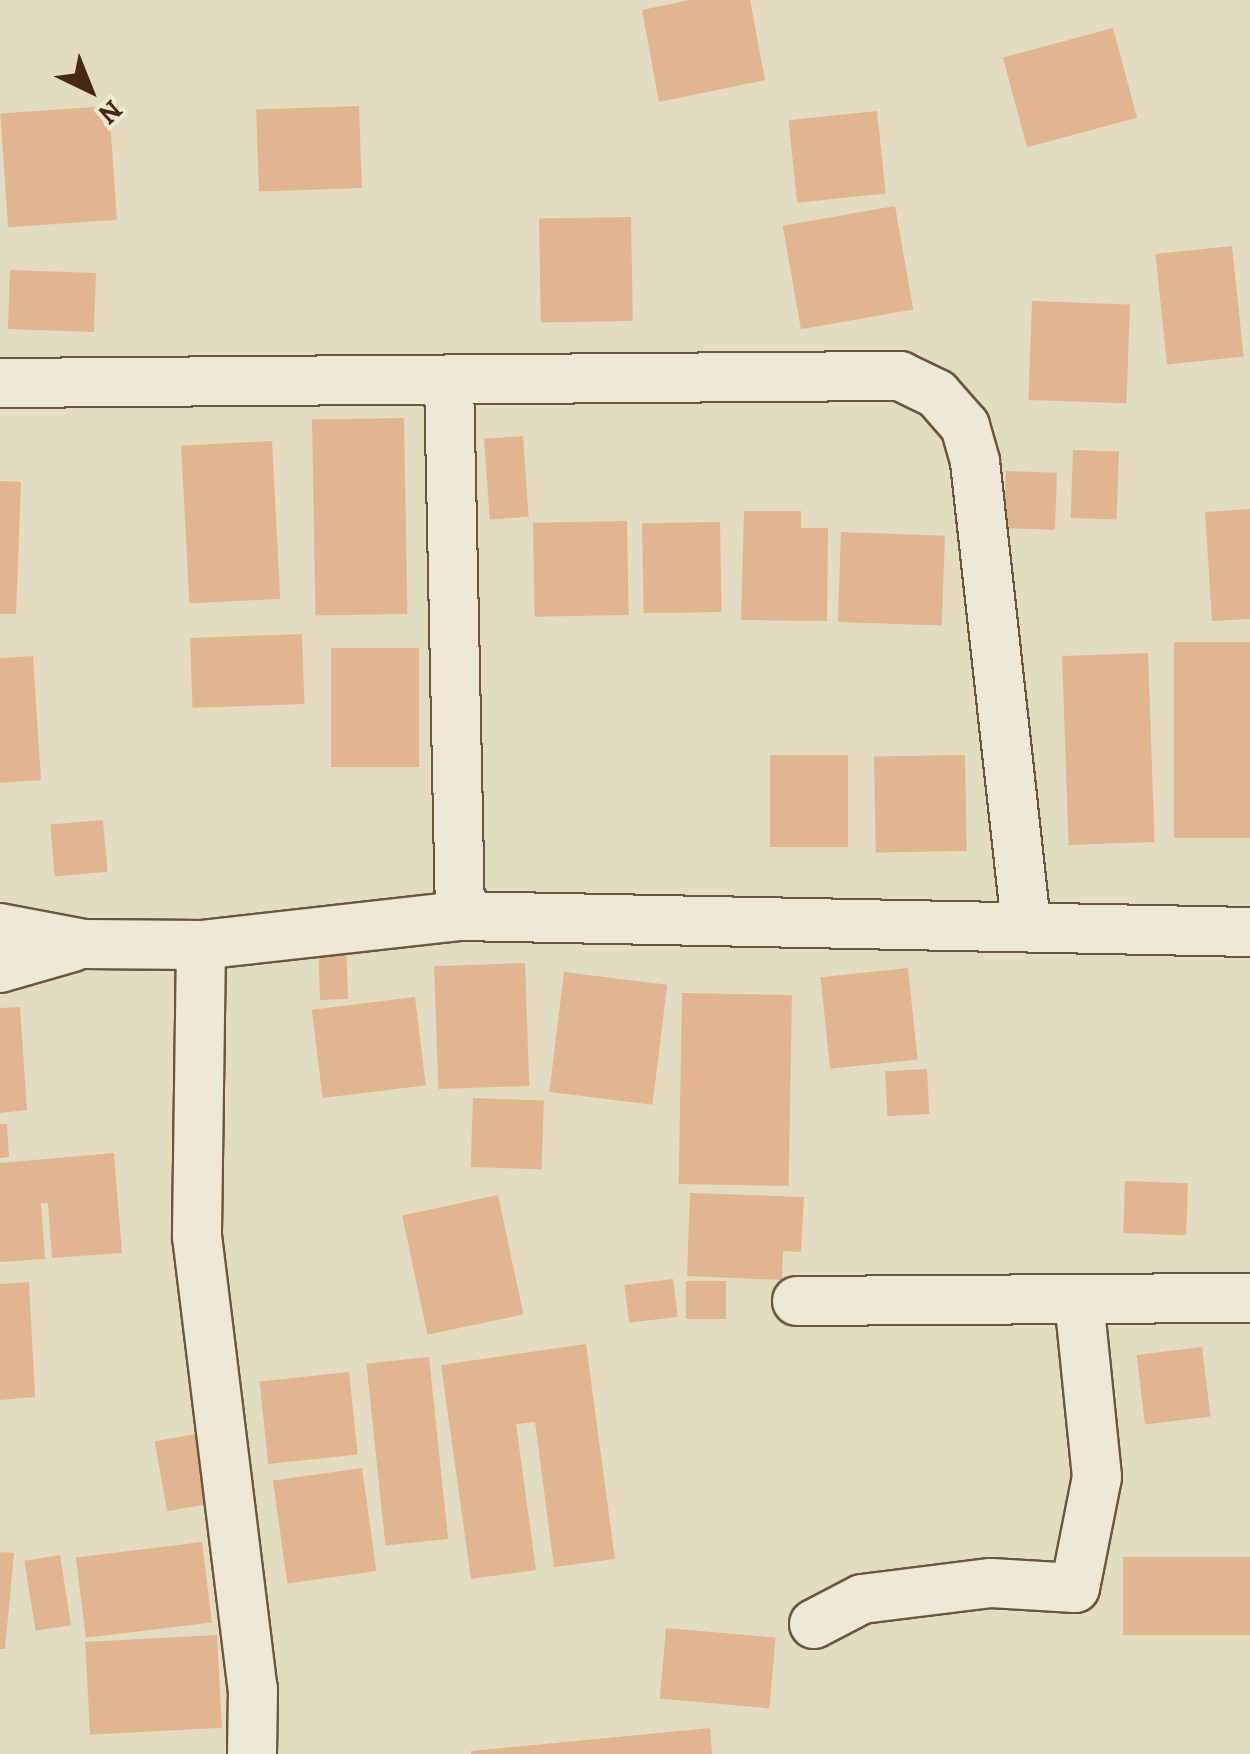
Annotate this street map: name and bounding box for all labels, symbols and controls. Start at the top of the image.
north arrow [40,40,140,140]
text: N [90,91,131,133]

